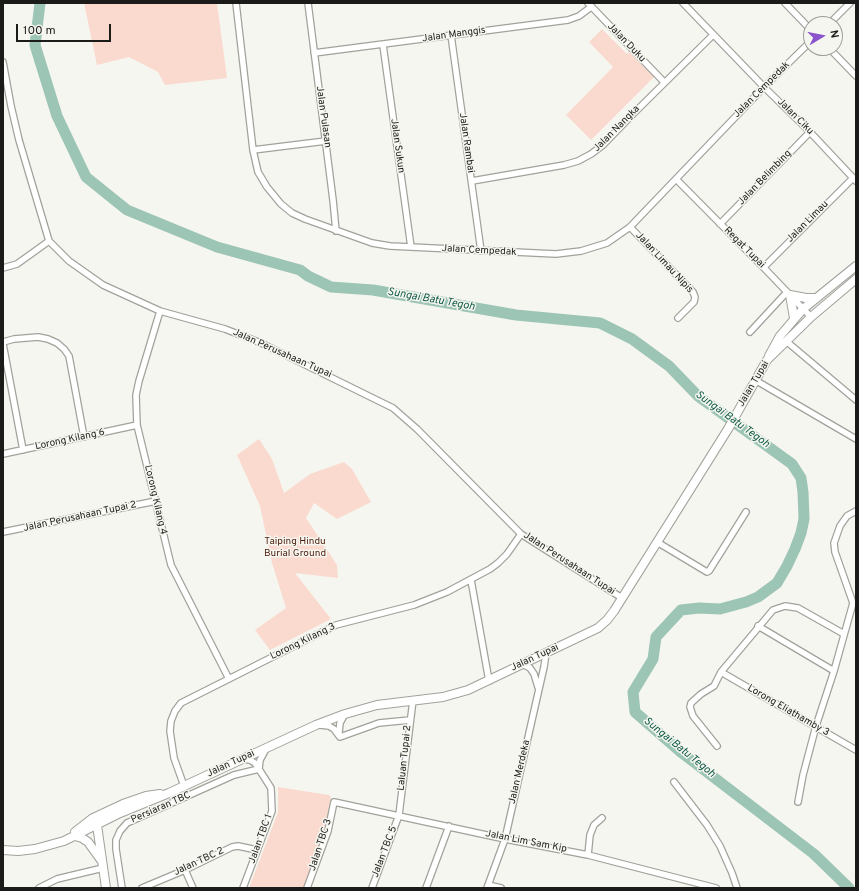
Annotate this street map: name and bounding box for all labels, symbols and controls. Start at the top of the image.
scale bar [18,16,113,42]
north arrow [803,16,843,56]
street label: Jalan Duku [604,21,648,65]
text: 100 m [23,23,56,39]
street label: Jalan Manggis [421,25,487,45]
text: N [826,29,841,39]
street label: Jalan Cempedak [731,59,793,121]
street label: Jalan Pulasan [313,85,333,149]
street label: Jalan Ciku [774,96,816,138]
street label: Jalan Nangka [591,103,643,155]
street label: Jalan Rambai [456,112,476,174]
street label: Jalan Sukun [387,118,407,174]
street label: Jalan Belimbing [736,148,794,208]
street label: Jalan Limau [785,199,831,245]
street label: Regat Tupai [721,225,767,271]
street label: Jalan Limau Nipis [633,230,695,296]
street label: Jalan Cempedak [441,243,517,259]
water label: Sungai Batu Tegoh [386,286,476,314]
street label: Jalan Perusahaan Tupai [231,327,333,381]
street label: Jalan Tupai [736,359,772,409]
water label: Sungai Batu Tegoh [692,389,772,451]
street label: Lorong Kilang 6 [34,427,106,453]
street label: Lorong Kilang 4 [141,464,169,536]
street label: Jalan Perusahaan Tupai 2 [22,499,138,535]
street label: Jalan Perusahaan Tupai [521,530,617,598]
park label: Taiping Hindu Burial Ground [264,536,326,560]
street label: Lorong Kilang 3 [268,621,338,663]
street label: Jalan Tupai [509,642,561,674]
street label: Lorong Eliathamby 3 [745,683,831,739]
water label: Sungai Batu Tegoh [640,715,718,781]
street label: Laluan Tupai 2 [396,725,414,791]
street label: Jalan Merdeka [507,739,533,805]
street label: Jalan Tupai [205,748,257,780]
street label: Persiaran TBC [129,790,193,826]
street label: Jalan TBC 1 [247,813,275,865]
street label: Jalan TBC 3 [307,818,335,872]
street label: Jalan TBC 5 [370,825,400,879]
street label: Jalan Lim Sam Kip [484,828,568,856]
street label: Jalan TBC 2 [172,845,226,879]

